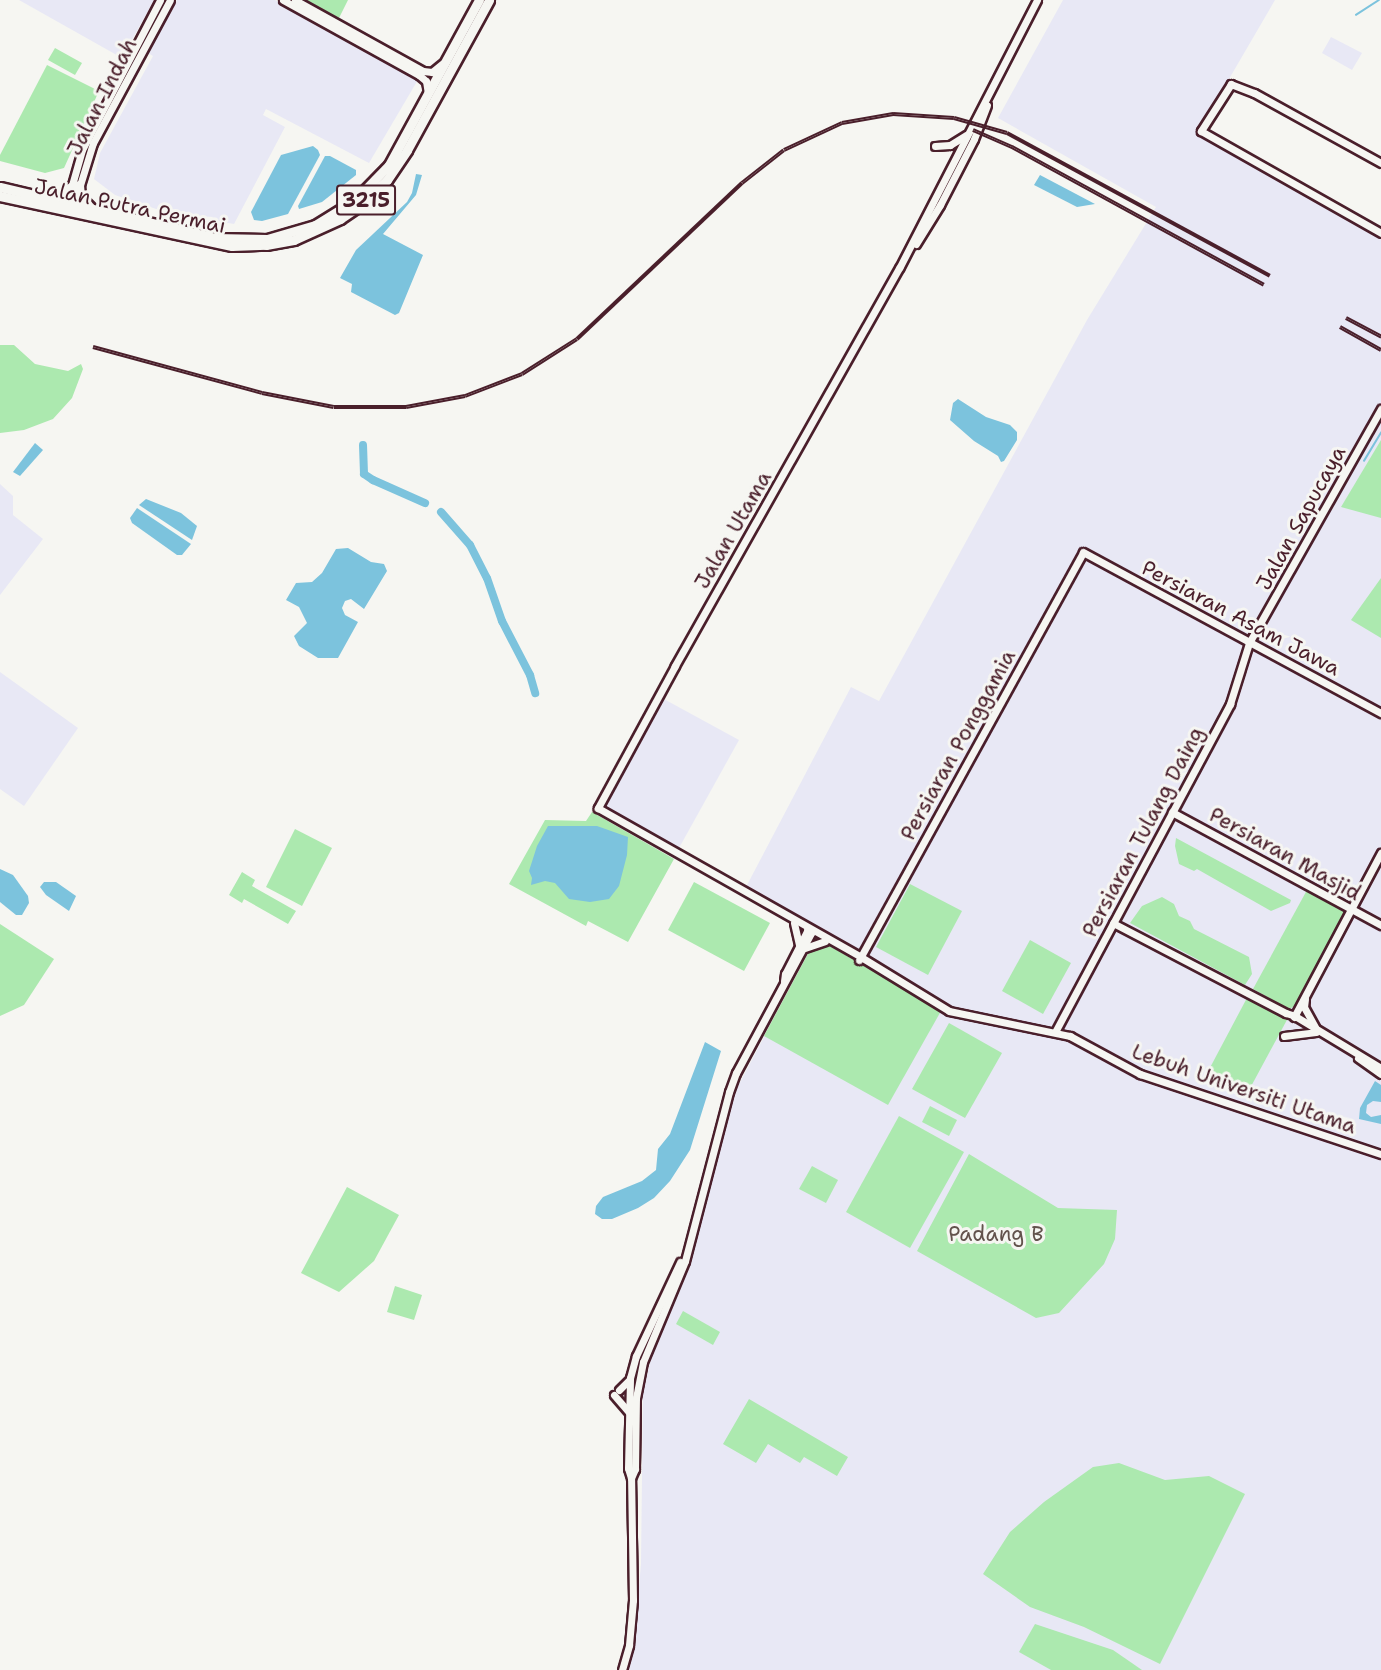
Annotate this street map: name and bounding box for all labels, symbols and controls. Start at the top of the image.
street label: Jalan Indah [62,34,142,160]
street label: Jalan Putra Permai [32,173,228,239]
road number: 3215 [336,183,396,217]
street label: Jalan Sapucaya [1251,442,1351,594]
street label: Jalan Utama [689,467,777,593]
street label: Persiaran Asam Jawa [1137,555,1345,681]
street label: Persiaran Ponggamia [895,645,1021,845]
street label: Persiaran Tulang Daing [1077,723,1209,941]
street label: Persiaran Masjid [1205,802,1365,906]
street label: Lebuh Universiti Utama [1129,1039,1359,1139]
park label: Padang B [948,1221,1044,1247]

